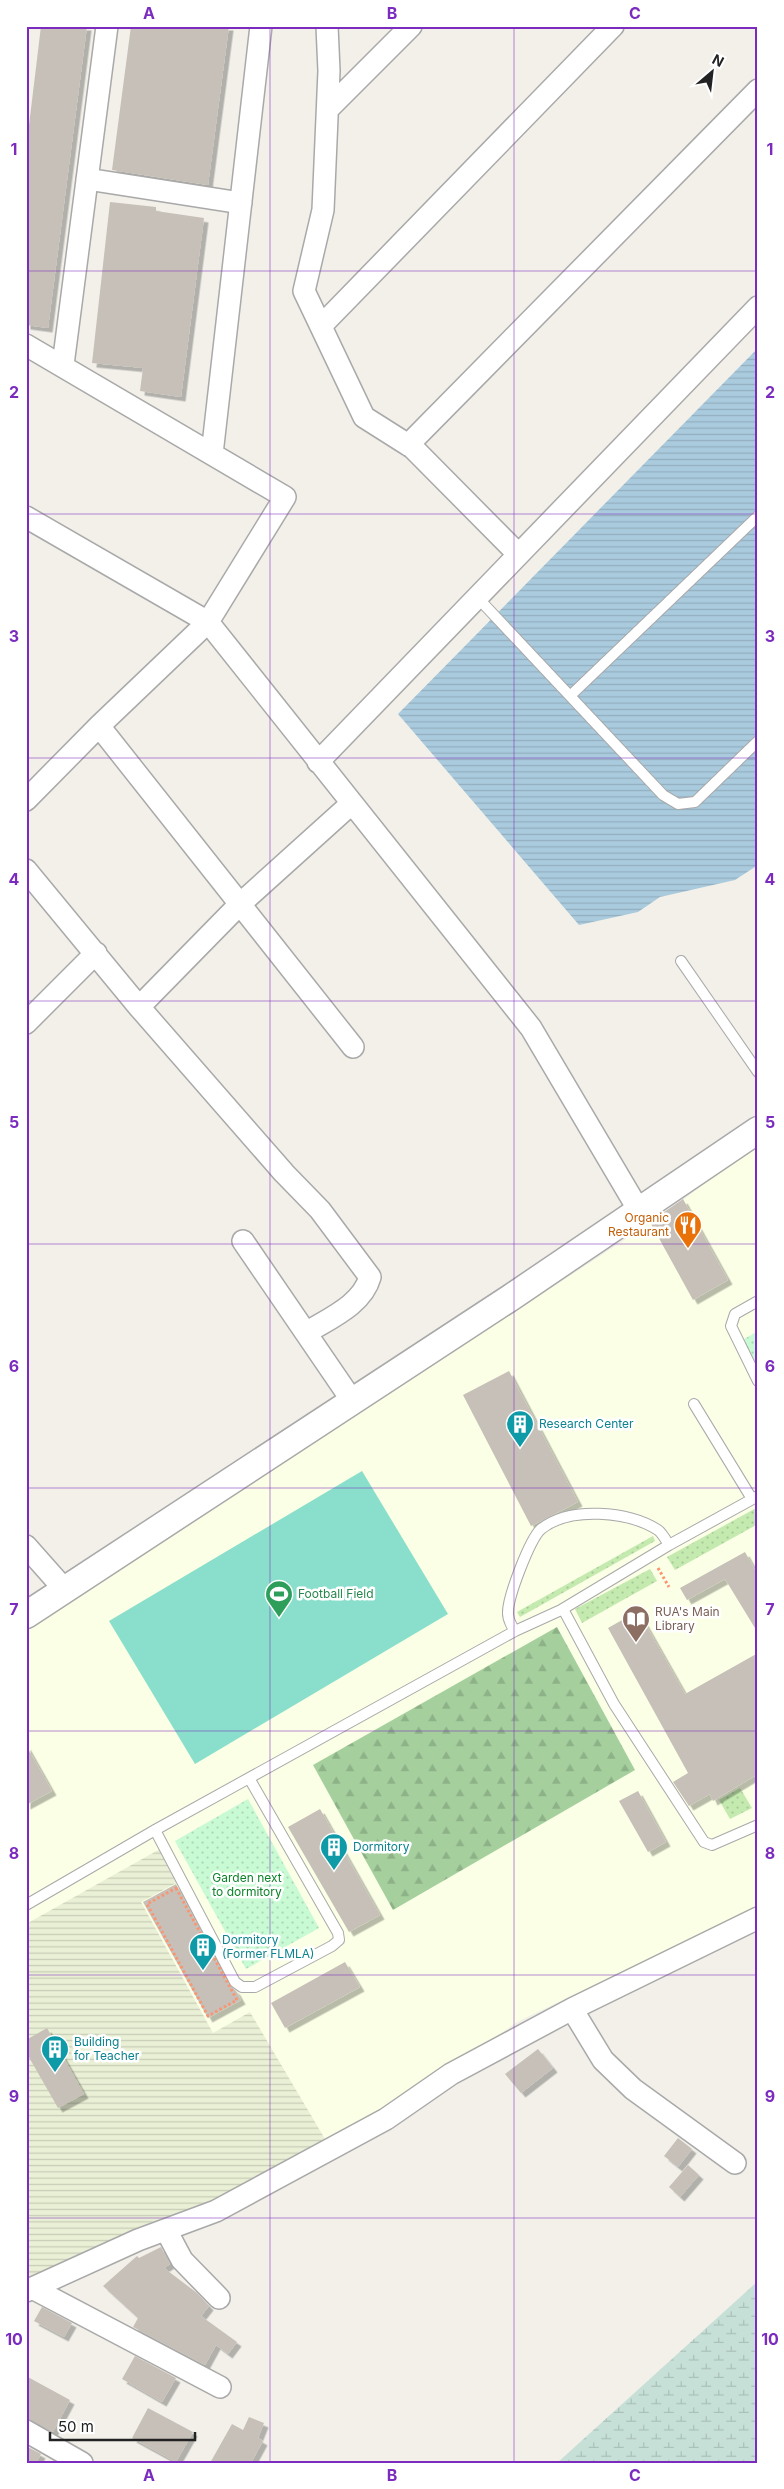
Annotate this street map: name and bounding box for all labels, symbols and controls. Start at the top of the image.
text: A [143,3,155,23]
text: B [387,3,397,23]
text: C [629,3,641,23]
north arrow [686,48,736,98]
text: N [710,50,727,70]
text: 1 [11,139,17,159]
text: 1 [767,139,773,159]
text: 2 [9,382,19,402]
text: 2 [765,382,775,402]
text: 3 [9,626,19,646]
text: 3 [765,626,775,646]
text: 4 [9,869,20,889]
text: 4 [765,869,776,889]
text: 5 [9,1112,19,1132]
text: 5 [765,1112,775,1132]
place label: Organic Restaurant [608,1210,669,1239]
restaurant icon: Organic Restaurant [673,1210,703,1249]
text: 6 [9,1356,19,1376]
text: 6 [765,1356,775,1376]
building icon: Research Center [505,1409,535,1448]
place label: Research Center [539,1416,634,1431]
sports icon: Football Field [264,1579,294,1618]
place label: Football Field [298,1586,374,1601]
text: 7 [9,1599,19,1619]
text: 7 [765,1599,775,1619]
library icon: RUA's Main Library [621,1604,651,1643]
place label: RUA's Main Library [655,1604,720,1633]
building icon: Dormitory [319,1832,349,1871]
place label: Dormitory [353,1839,410,1854]
text: 8 [9,1843,19,1863]
text: 8 [765,1843,775,1863]
park label: Garden next to dormitory [212,1870,282,1899]
building icon: Dormitory (Former FLMLA) [188,1932,218,1971]
place label: Dormitory (Former FLMLA) [222,1932,314,1961]
building icon: Building for Teacher [40,2034,70,2073]
place label: Building for Teacher [74,2034,140,2063]
text: 9 [9,2086,19,2106]
text: 9 [765,2086,775,2106]
text: 10 [5,2329,23,2349]
text: 10 [761,2329,779,2349]
scale bar [50,2409,195,2441]
text: 50 m [58,2417,94,2436]
text: A [143,2465,155,2485]
text: B [387,2465,397,2485]
text: C [629,2465,641,2485]

